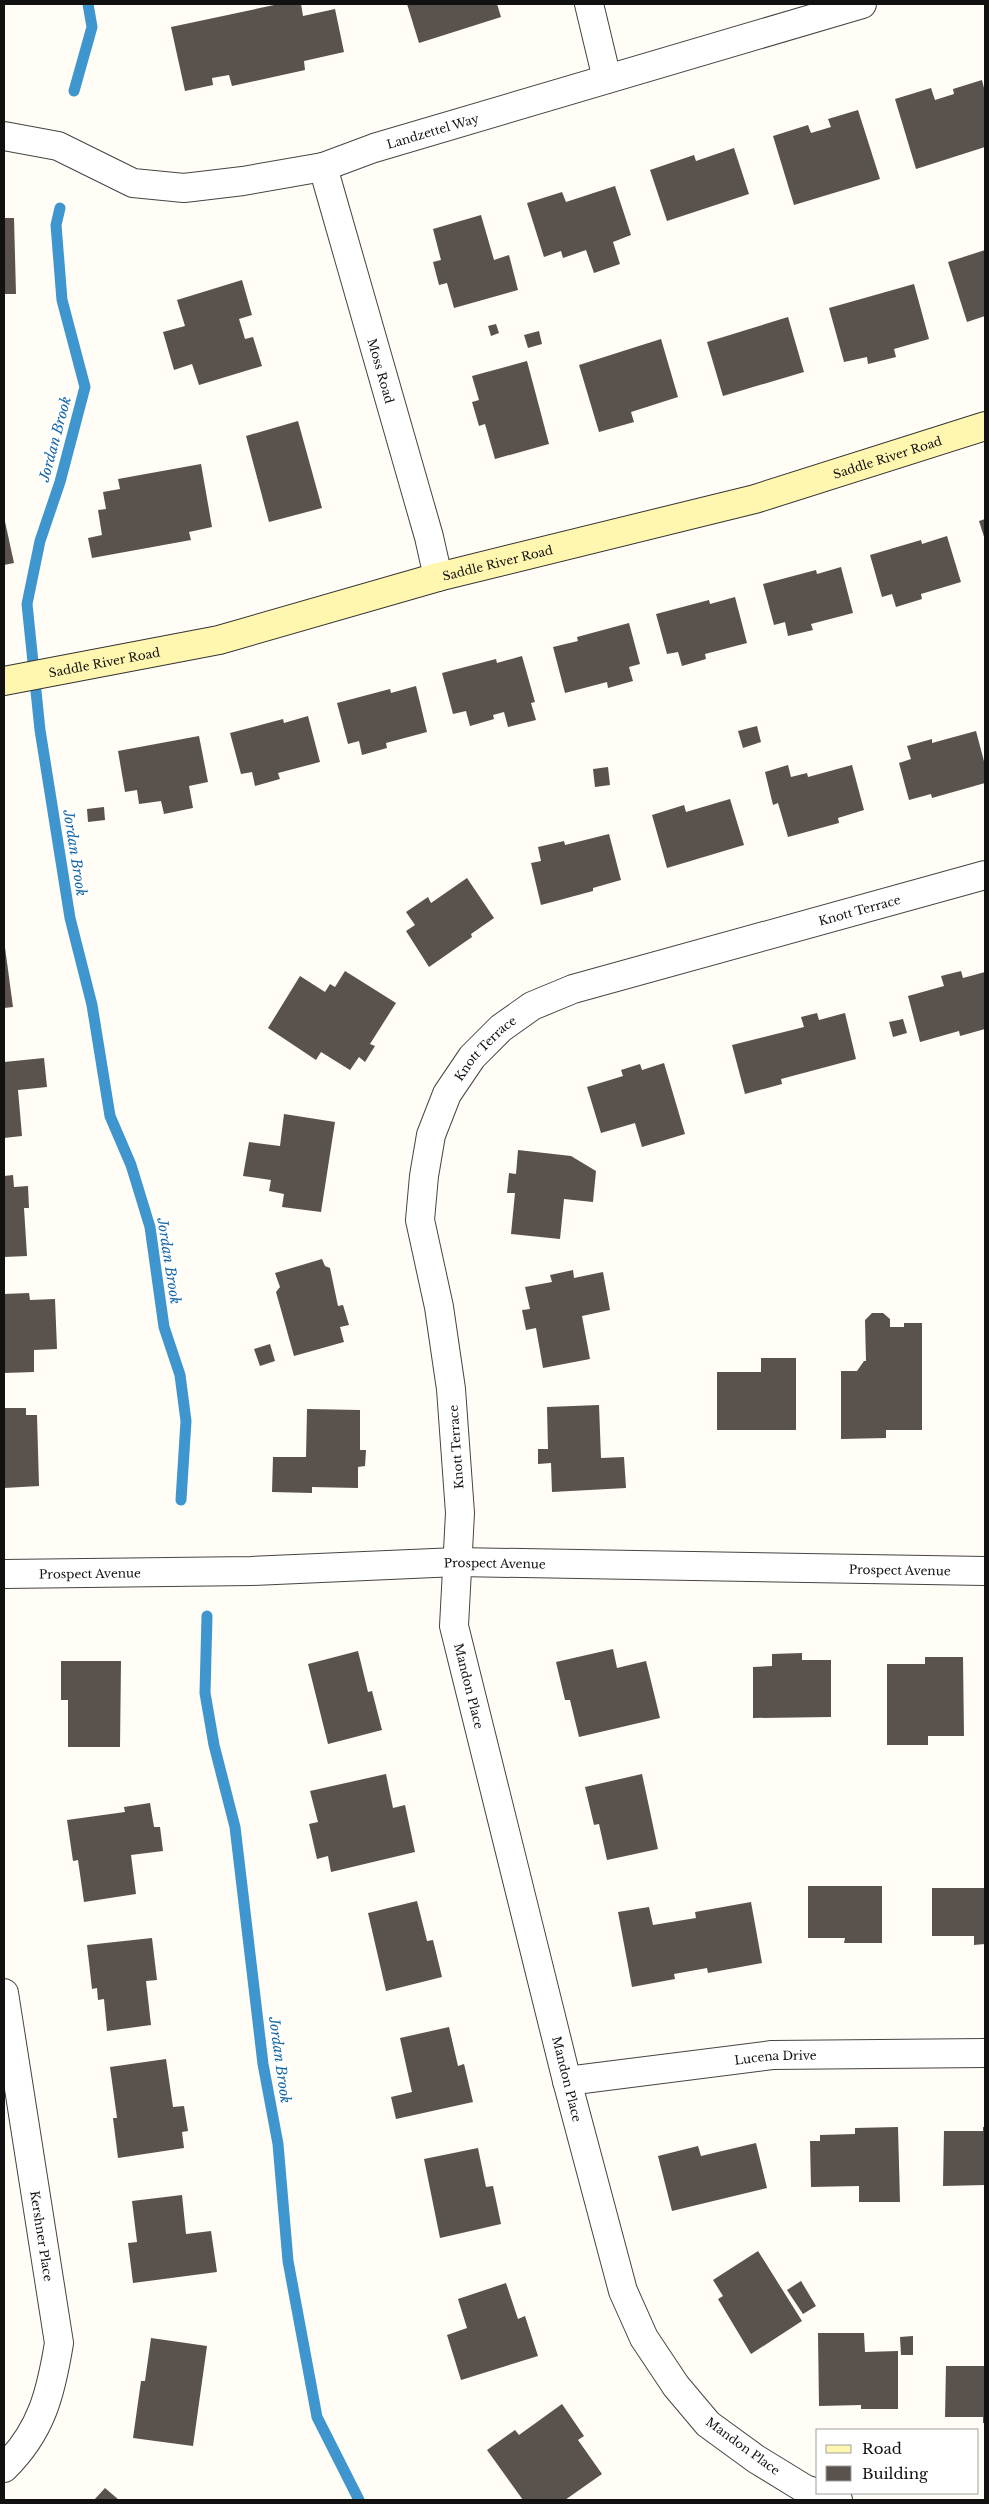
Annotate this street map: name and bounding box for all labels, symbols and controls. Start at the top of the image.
street label: Landzettel Way [385,110,481,151]
street label: Moss Road [365,337,398,405]
water label: Jordan Brook [35,395,75,484]
street label: Saddle River Road [831,433,943,481]
street label: Saddle River Road [441,542,554,583]
street label: Saddle River Road [47,644,161,680]
water label: Jordan Brook [59,808,91,898]
street label: Knott Terrace [817,891,902,928]
street label: Knott Terrace [451,1012,519,1083]
water label: Jordan Brook [153,1216,185,1306]
street label: Knott Terrace [446,1404,466,1490]
street label: Prospect Avenue [444,1554,546,1571]
street label: Prospect Avenue [849,1561,951,1578]
street label: Prospect Avenue [39,1565,141,1581]
street label: Mandon Place [451,1642,487,1731]
water label: Jordan Brook [265,2015,295,2104]
street label: Mandon Place [549,2035,585,2124]
street label: Lucena Drive [733,2047,817,2067]
street label: Kershner Place [28,2190,57,2283]
street label: Mandon Place [703,2414,783,2478]
legend [816,2429,979,2494]
text: Road [862,2439,902,2458]
text: Building [862,2464,929,2483]

